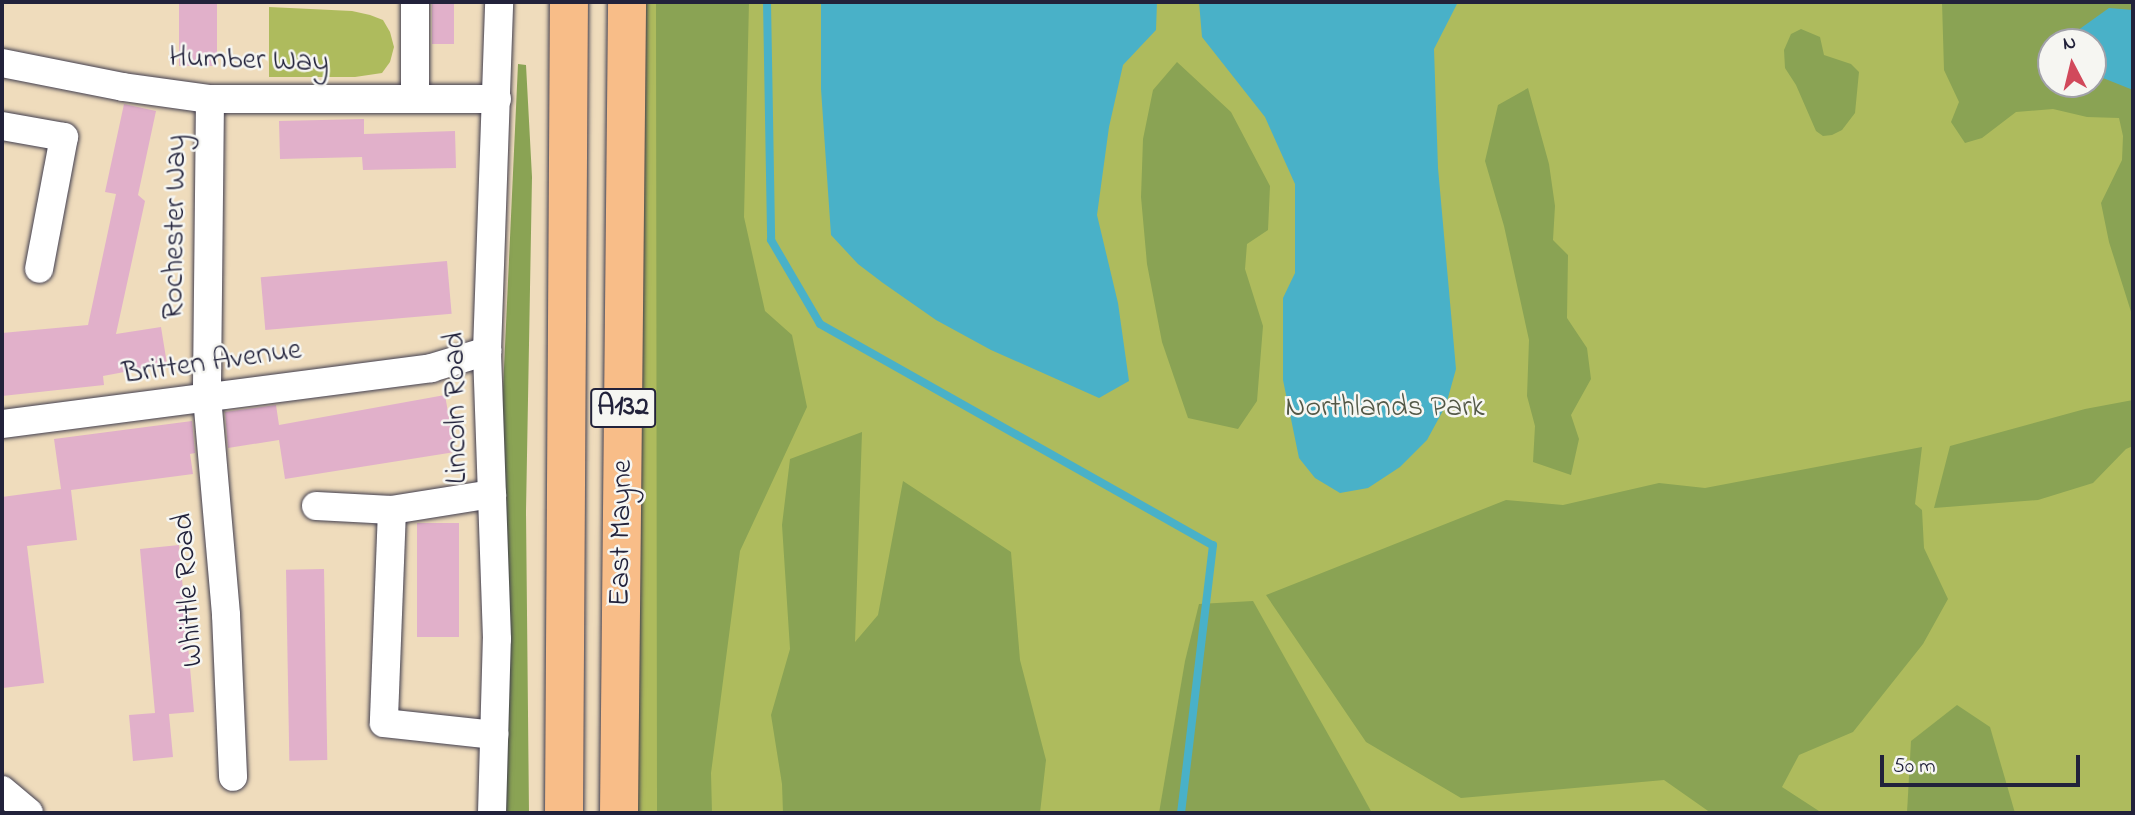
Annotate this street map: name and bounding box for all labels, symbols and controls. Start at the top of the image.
north arrow [2037,28,2107,98]
text: N [2062,29,2078,58]
street label: Humber Way [168,40,330,82]
street label: Rochester Way [156,134,196,320]
street label: Lincoln Road [438,332,476,484]
street label: Britten Avenue [120,333,304,393]
road number: A132 [590,384,656,432]
park label: Northlands Park [1285,390,1485,426]
street label: East Mayne [603,459,641,607]
street label: Whittle Road [166,512,212,668]
scale bar [1883,742,2082,786]
text: 50 m [1893,752,1936,782]

